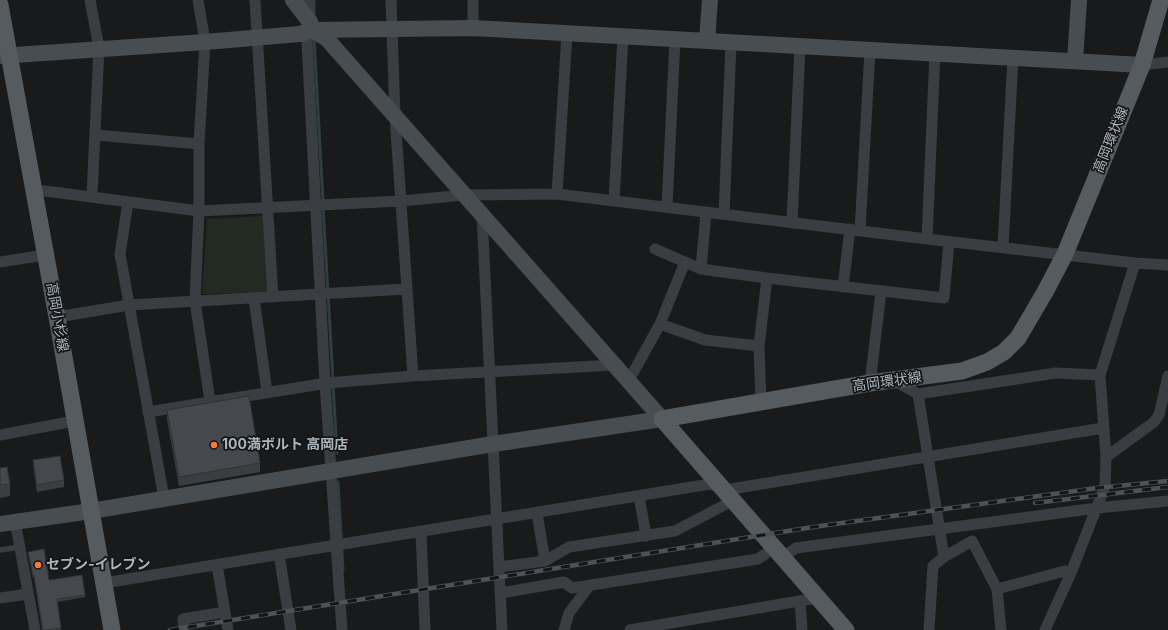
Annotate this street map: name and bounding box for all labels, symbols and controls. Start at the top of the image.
street label: 高岡環状線 [1090,104,1132,176]
street label: 高岡小杉線 [43,281,71,353]
street label: 高岡環状線 [851,369,923,395]
place label: 100満ボルト 高岡店 [222,437,348,453]
marker: 100満ボルト 高岡店 [209,440,219,450]
place label: セブン-イレブン [46,557,151,573]
marker: セブン-イレブン [33,560,43,570]

